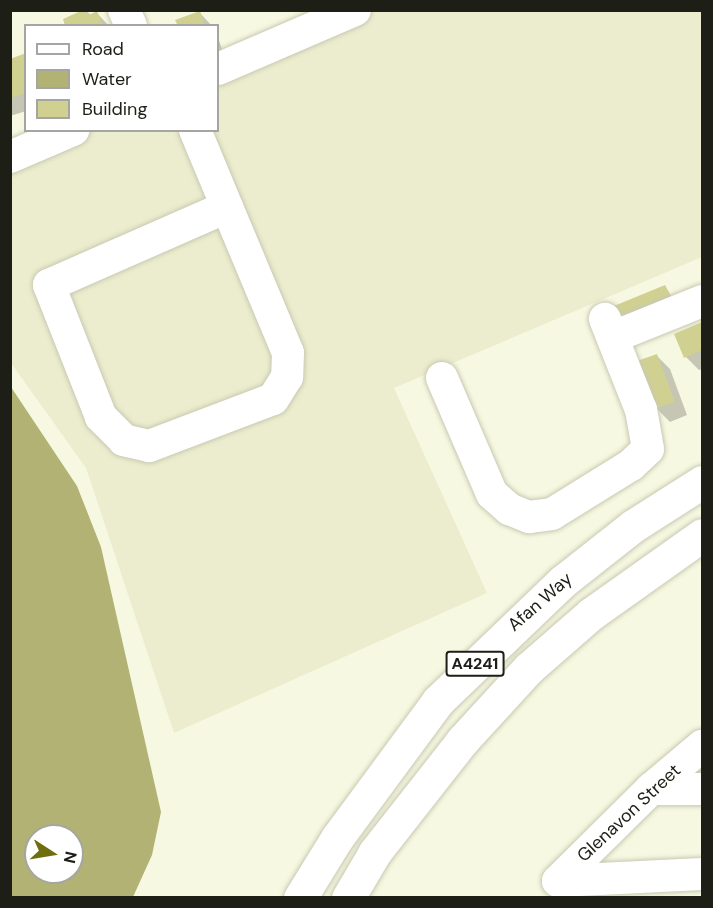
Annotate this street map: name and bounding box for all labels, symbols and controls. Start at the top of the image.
legend [24,24,219,132]
text: Road [82,37,124,61]
text: Water [82,67,132,91]
text: Building [82,97,147,121]
street label: Afan Way [503,568,577,636]
road number: A4241 [445,651,505,677]
street label: Glenavon Street [573,760,685,866]
north arrow [24,824,84,884]
text: N [59,850,82,865]

